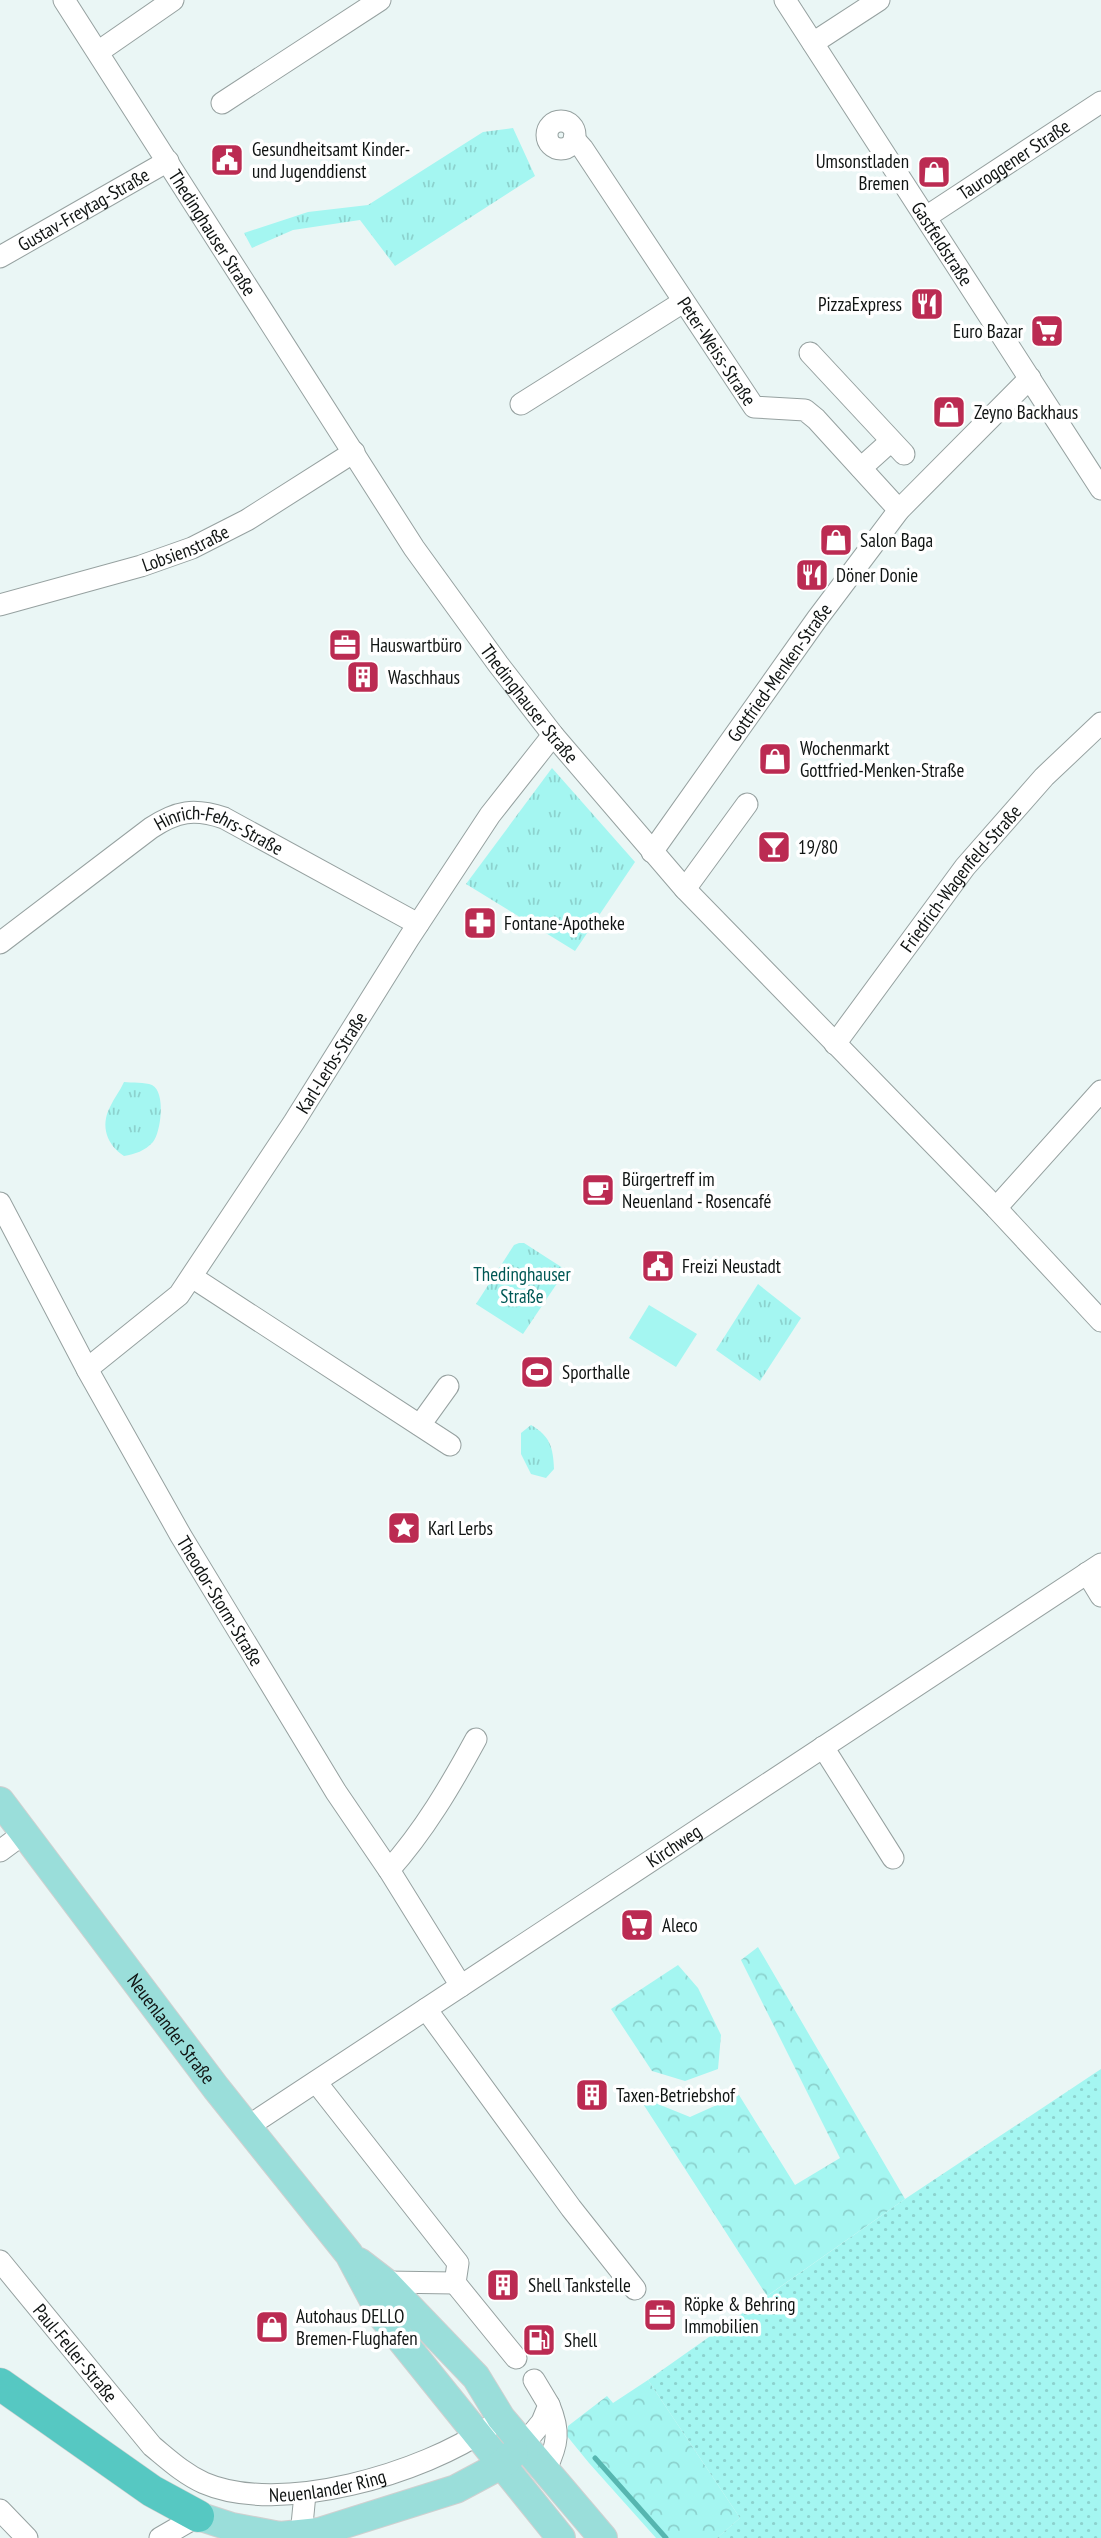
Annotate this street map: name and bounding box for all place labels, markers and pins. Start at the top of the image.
place label: Gesundheitsamt Kinder- und Jugenddienst [252,137,410,183]
public building icon: Gesundheitsamt Kinder- und Jugenddienst [208,141,246,179]
place label: Umsonstladen Bremen [816,149,909,195]
shop icon: Umsonstladen Bremen [915,153,953,191]
restaurant icon: PizzaExpress [908,285,946,323]
place label: PizzaExpress [818,292,902,316]
supermarket icon: Euro Bazar [1028,312,1066,350]
place label: Euro Bazar [953,319,1024,343]
shop icon: Zeyno Backhaus [930,393,968,431]
place label: Zeyno Backhaus [974,400,1078,424]
shop icon: Salon Baga [817,521,855,559]
place label: Salon Baga [860,528,933,552]
restaurant icon: Döner Donie [793,556,831,594]
place label: Döner Donie [836,563,918,587]
office icon: Hauswartbüro [326,626,364,664]
place label: Hauswartbüro [370,633,462,657]
building icon: Waschhaus [344,658,382,696]
place label: Waschhaus [388,665,460,689]
place label: Wochenmarkt Gottfried-Menken-Straße [800,736,964,782]
shop icon: Wochenmarkt Gottfried-Menken-Straße [756,740,794,778]
bar icon: 19/80 [755,828,793,866]
place label: 19/80 [798,835,838,859]
pharmacy icon: Fontane-Apotheke [461,904,499,942]
place label: Fontane-Apotheke [504,911,625,935]
place label: Bürgertreff im Neuenland - Rosencafé [622,1167,772,1213]
cafe icon: Bürgertreff im Neuenland - Rosencafé [579,1171,617,1209]
public building icon: Freizi Neustadt [639,1247,677,1285]
place label: Freizi Neustadt [682,1254,782,1278]
sports icon: Sporthalle [518,1353,556,1391]
place label: Sporthalle [562,1360,630,1384]
place icon: Karl Lerbs [385,1509,423,1547]
place label: Karl Lerbs [428,1516,493,1540]
supermarket icon: Aleco [618,1906,656,1944]
place label: Aleco [662,1913,698,1937]
building icon: Taxen-Betriebshof [573,2076,611,2114]
place label: Taxen-Betriebshof [616,2083,736,2107]
building icon: Shell Tankstelle [484,2266,522,2304]
place label: Shell Tankstelle [528,2273,631,2297]
place label: Röpke & Behring Immobilien [684,2292,795,2338]
office icon: Röpke & Behring Immobilien [641,2296,679,2334]
place label: Autohaus DELLO Bremen-Flughafen [296,2304,418,2350]
shop icon: Autohaus DELLO Bremen-Flughafen [253,2308,291,2346]
fuel station icon: Shell [520,2321,558,2359]
place label: Shell [564,2328,598,2352]

